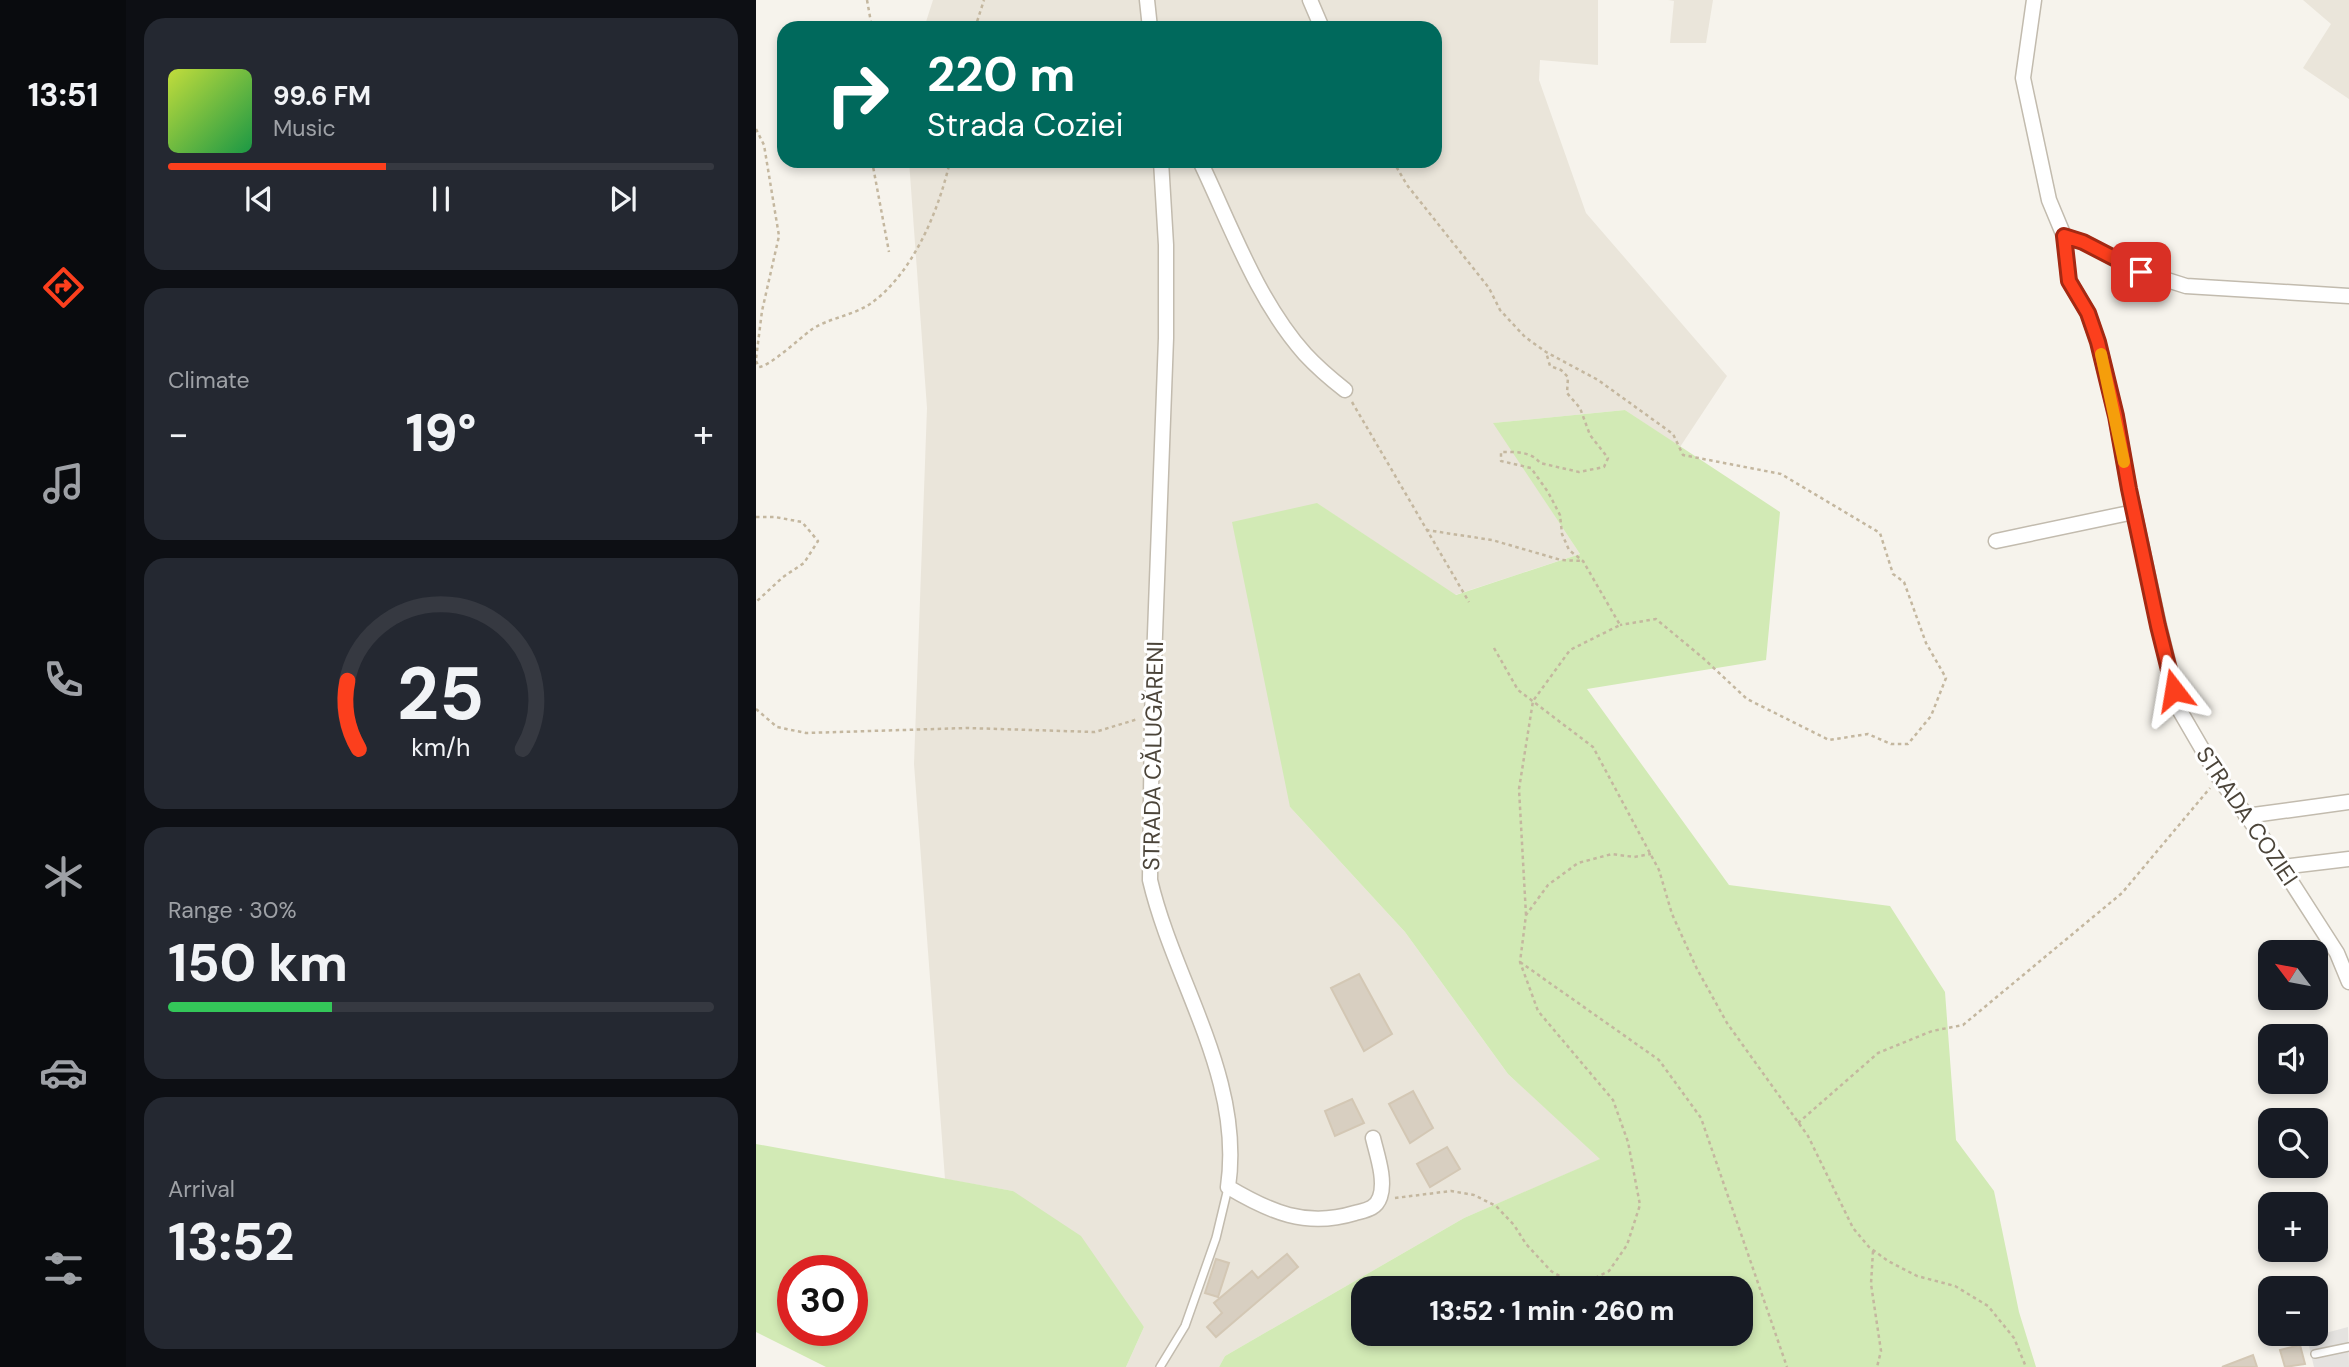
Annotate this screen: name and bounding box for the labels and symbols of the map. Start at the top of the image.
pin [2111,242,2171,302]
street label: STRADA CĂLUGĂRENI [1136,641,1170,871]
position arrow [2137,653,2211,727]
street label: STRADA COZIEI [2189,741,2305,891]
north arrow [2258,940,2328,1010]
speed limit sign: 30 [777,1255,868,1346]

